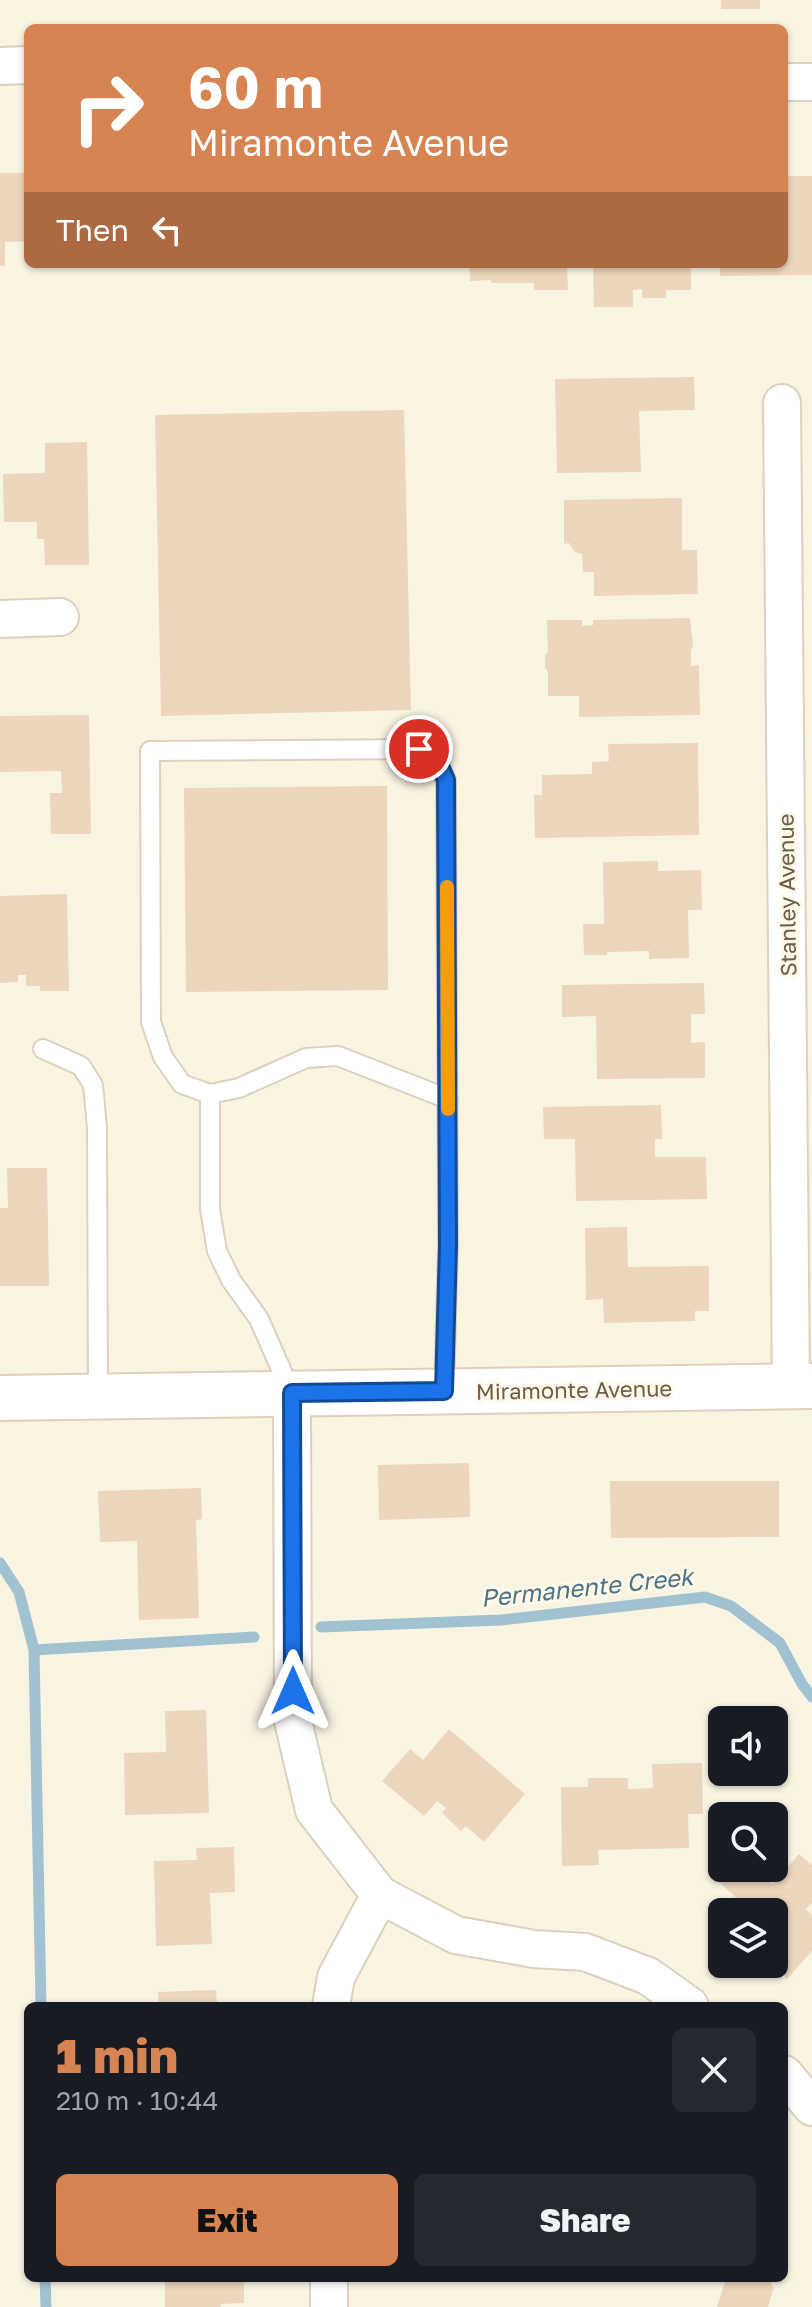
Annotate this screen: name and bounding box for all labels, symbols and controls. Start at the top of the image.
text: 60 m [188,53,323,120]
icon: right [56,56,160,160]
text: Miramonte Avenue [188,121,509,164]
icon: left [145,208,189,252]
text: Then [56,212,129,248]
pin [385,715,453,783]
icon: arrive [397,727,441,771]
street label: Stanley Avenue [772,813,801,977]
street label: Miramonte Avenue [476,1374,672,1405]
water label: Permanente Creek [479,1561,697,1612]
position arrow [251,1649,335,1733]
map controls [708,1706,788,1978]
button: sound [708,1706,788,1786]
button: search [708,1802,788,1882]
button: layers [708,1898,788,1978]
text: 1 min [56,2026,178,2084]
button: close [672,2028,756,2112]
text: 210 m · 10:44 [56,2085,218,2116]
button: Exit [56,2174,398,2266]
button: Share [414,2174,756,2266]

